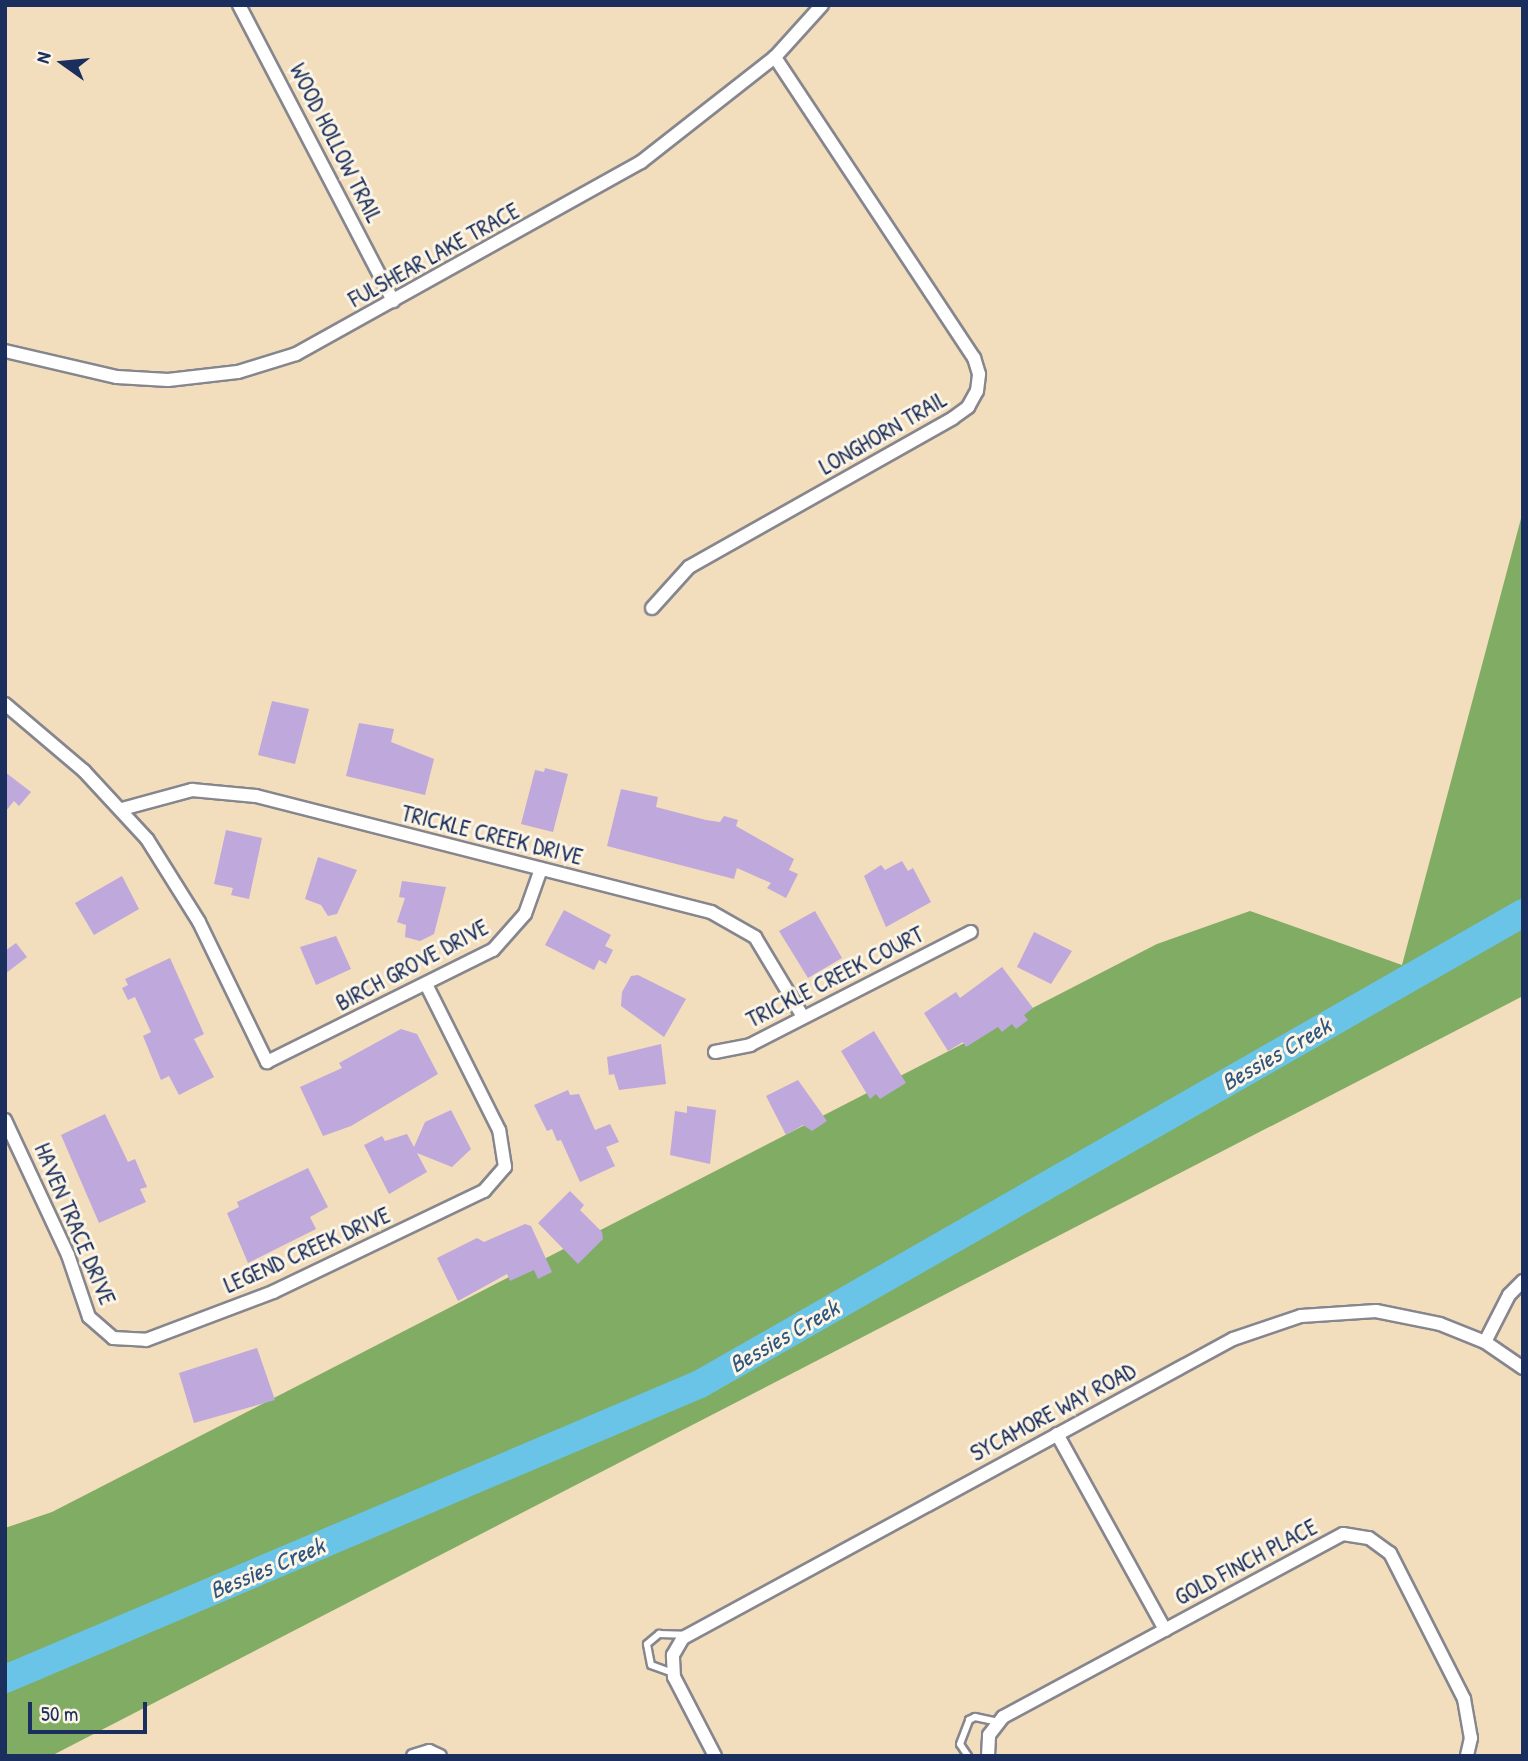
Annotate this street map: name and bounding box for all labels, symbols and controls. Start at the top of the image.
north arrow [28,28,98,98]
text: N [29,49,57,66]
street label: WOOD HOLLOW TRAIL [284,59,388,227]
street label: FULSHEAR LAKE TRACE [344,197,524,313]
street label: LONGHORN TRAIL [814,385,952,481]
street label: TRICKLE CREEK DRIVE [399,799,585,871]
street label: BIRCH GROVE DRIVE [331,913,493,1017]
street label: TRICKLE CREEK COURT [742,920,928,1034]
water label: Bessies Creek [1216,1011,1336,1097]
street label: HAVEN TRACE DRIVE [29,1139,121,1309]
street label: LEGEND CREEK DRIVE [220,1201,394,1299]
water label: Bessies Creek [724,1293,844,1379]
street label: SYCAMORE WAY ROAD [966,1357,1140,1467]
street label: GOLD FINCH PLACE [1170,1513,1322,1611]
water label: Bessies Creek [206,1531,328,1605]
scale bar [32,1688,150,1732]
text: 50 m [41,1699,78,1728]

